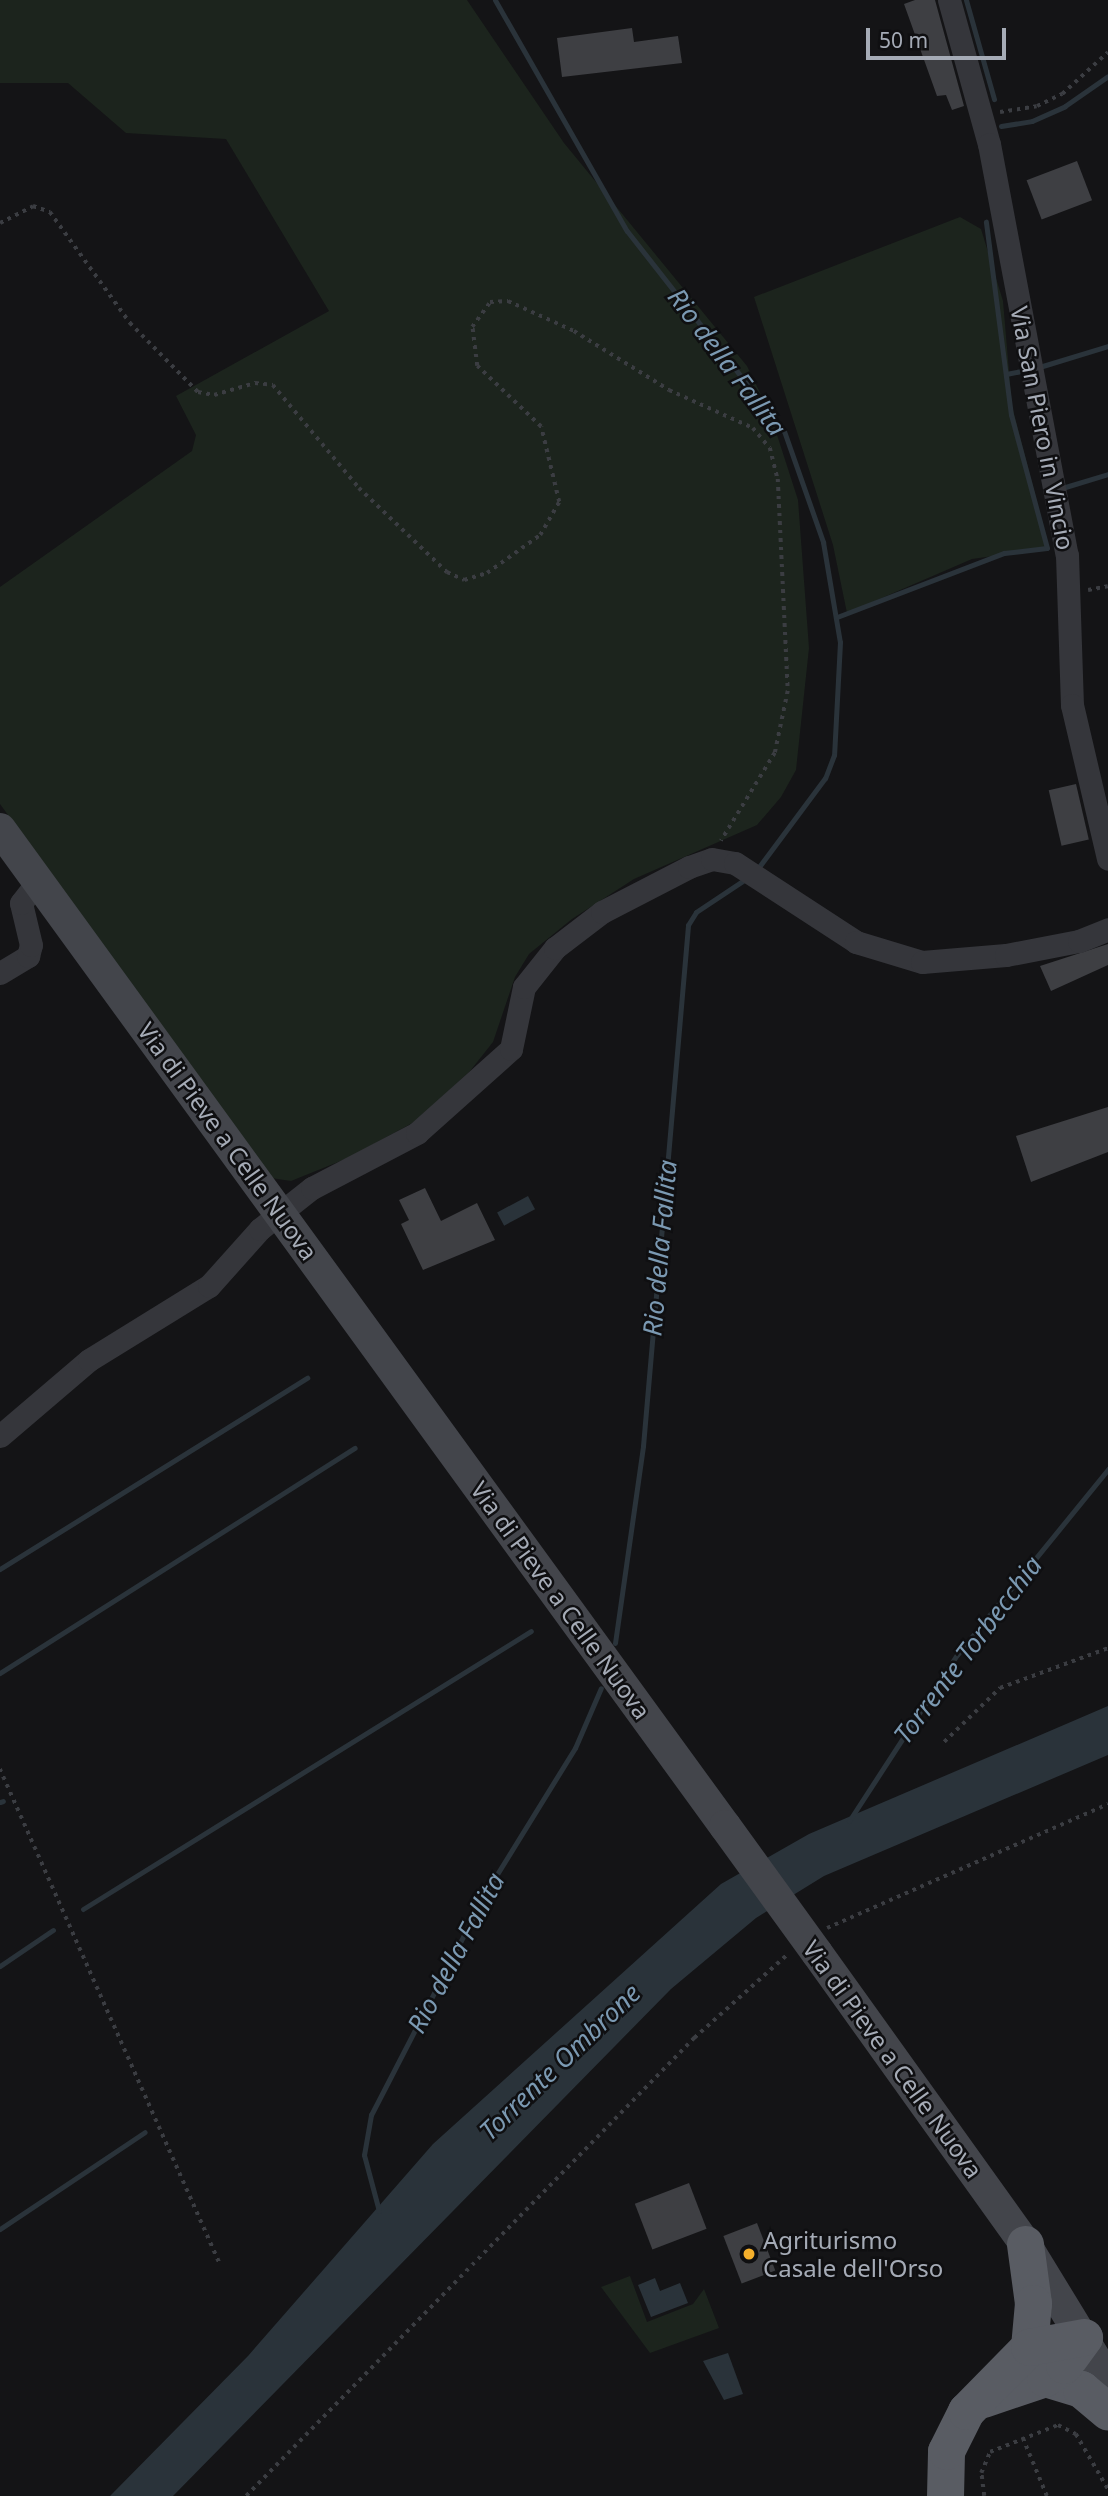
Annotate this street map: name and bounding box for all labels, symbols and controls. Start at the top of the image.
scale bar [870,14,1010,58]
text: 50 m [879,26,928,54]
water label: Rio della Fallita [661,282,793,442]
street label: Via San Piero in Vincio [1005,304,1081,552]
street label: Via di Pieve a Celle Nuova [132,1017,324,1265]
water label: Rio della Fallita [637,1159,683,1337]
street label: Via di Pieve a Celle Nuova [465,1476,657,1724]
water label: Torrente Torbecchia [887,1550,1049,1750]
water label: Rio della Fallita [401,1868,511,2038]
street label: Via di Pieve a Celle Nuova [797,1935,989,2183]
water label: Torrente Ombrone [473,1977,647,2147]
place label: Agriturismo Casale dell'Orso [763,2226,943,2282]
marker: Agriturismo Casale dell'Orso [741,2246,757,2262]

